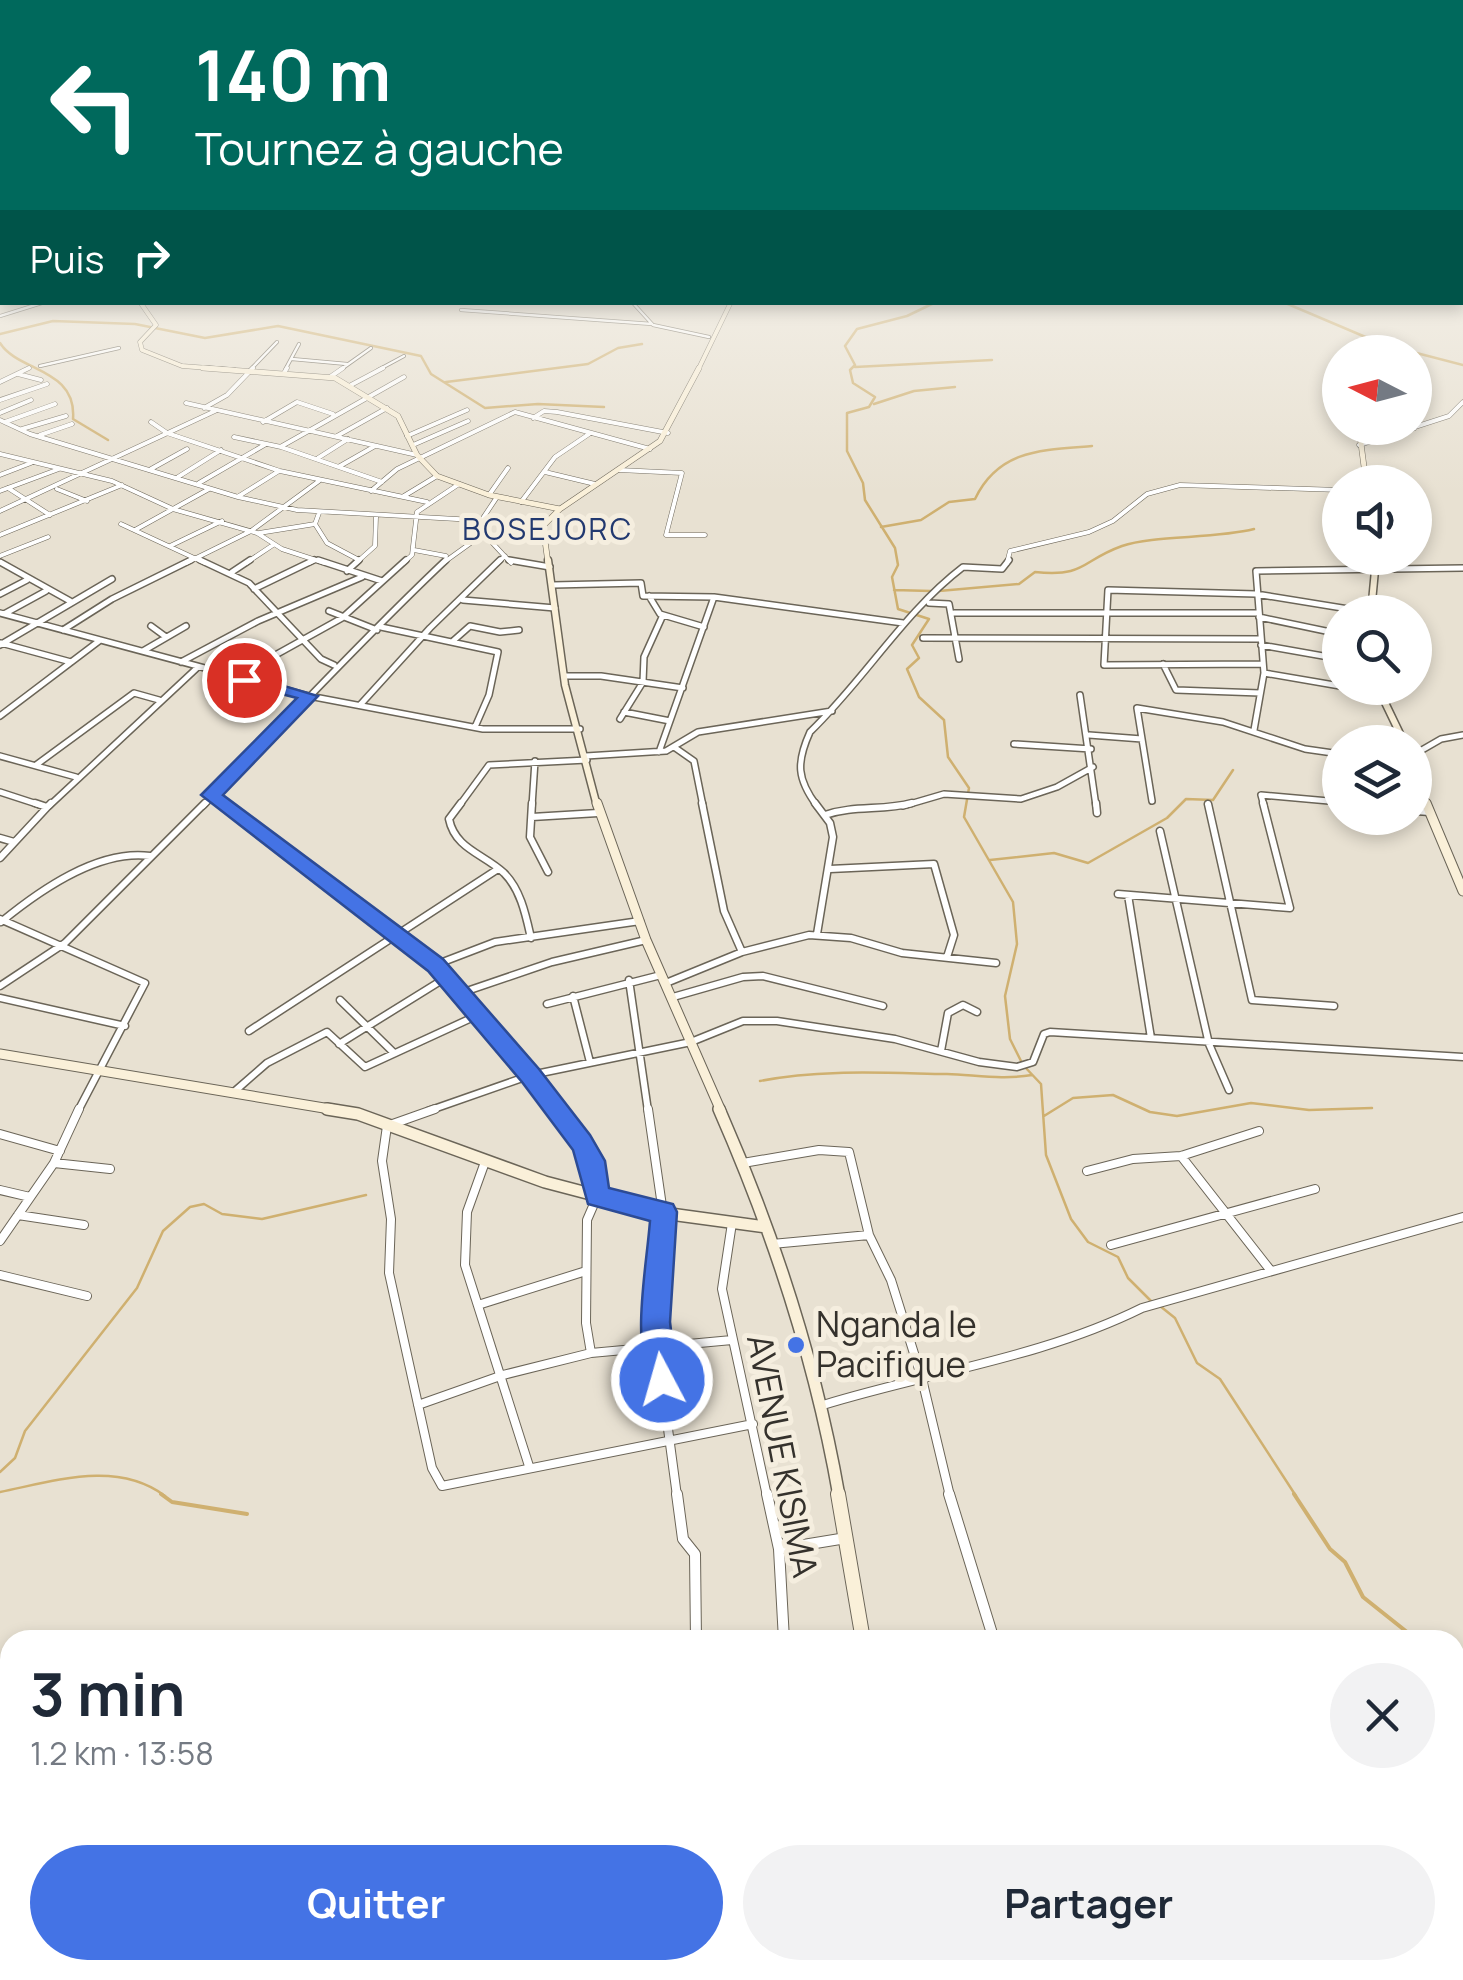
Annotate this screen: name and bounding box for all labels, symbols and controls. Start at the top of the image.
text: 140 m [195,26,391,122]
icon: left [30,40,160,170]
text: Tournez à gauche [195,117,564,179]
icon: right [124,230,179,285]
text: Puis [30,232,104,284]
north arrow [1322,335,1432,445]
map controls [1322,335,1432,835]
button: sound [1322,465,1432,575]
district label: BOSEJORC [462,508,634,549]
button: search [1322,595,1432,705]
pin [202,638,287,723]
icon: arrive [217,653,272,708]
button: layers [1322,725,1432,835]
place label: Nganda le Pacifique [816,1300,977,1388]
position arrow [610,1328,714,1432]
street label: AVENUE KISIMA [736,1330,830,1581]
marker: Nganda le Pacifique [785,1334,807,1356]
text: 3 min [30,1652,185,1734]
button: close [1330,1663,1435,1768]
text: 1.2 km · 13:58 [30,1731,214,1775]
button: Quitter [30,1845,723,1960]
button: Partager [743,1845,1435,1960]

